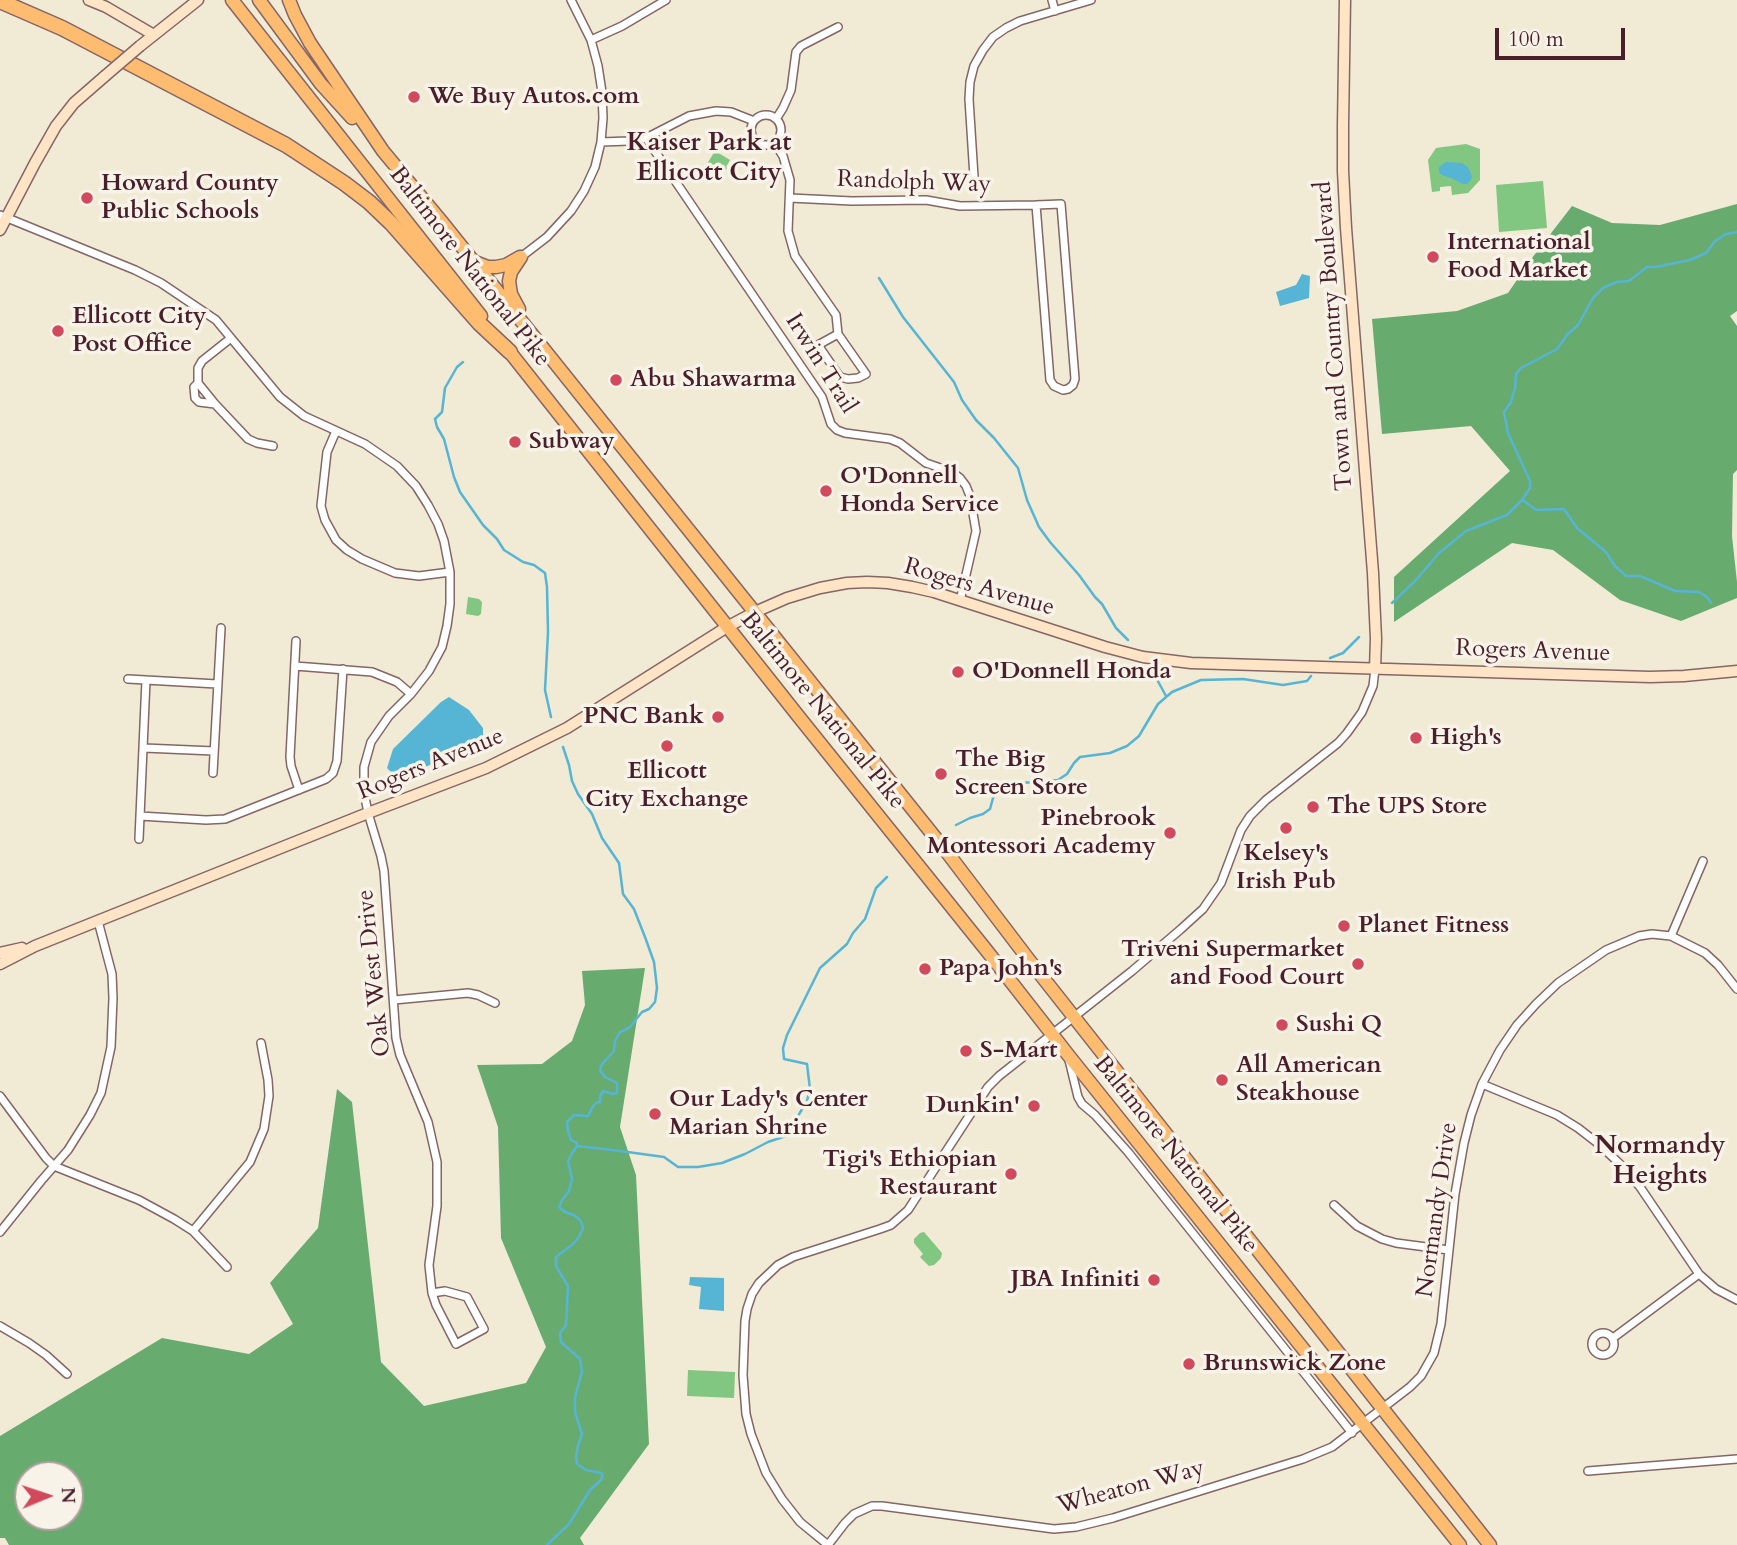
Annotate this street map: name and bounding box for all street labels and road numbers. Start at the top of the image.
street label: Baltimore National Pike [382,161,556,373]
street label: Randolph Way [836,166,992,200]
street label: Town and Country Boulevard [1310,180,1360,492]
street label: Irwin Trail [778,309,862,419]
street label: Rogers Avenue [901,553,1057,623]
street label: Baltimore National Pike [733,606,911,816]
street label: Rogers Avenue [1455,635,1611,669]
street label: Rogers Avenue [354,723,508,807]
street label: Oak West Drive [352,888,398,1058]
street label: Baltimore National Pike [1086,1050,1264,1260]
street label: Normandy Drive [1411,1121,1465,1299]
street label: Wheaton Way [1054,1455,1208,1521]

